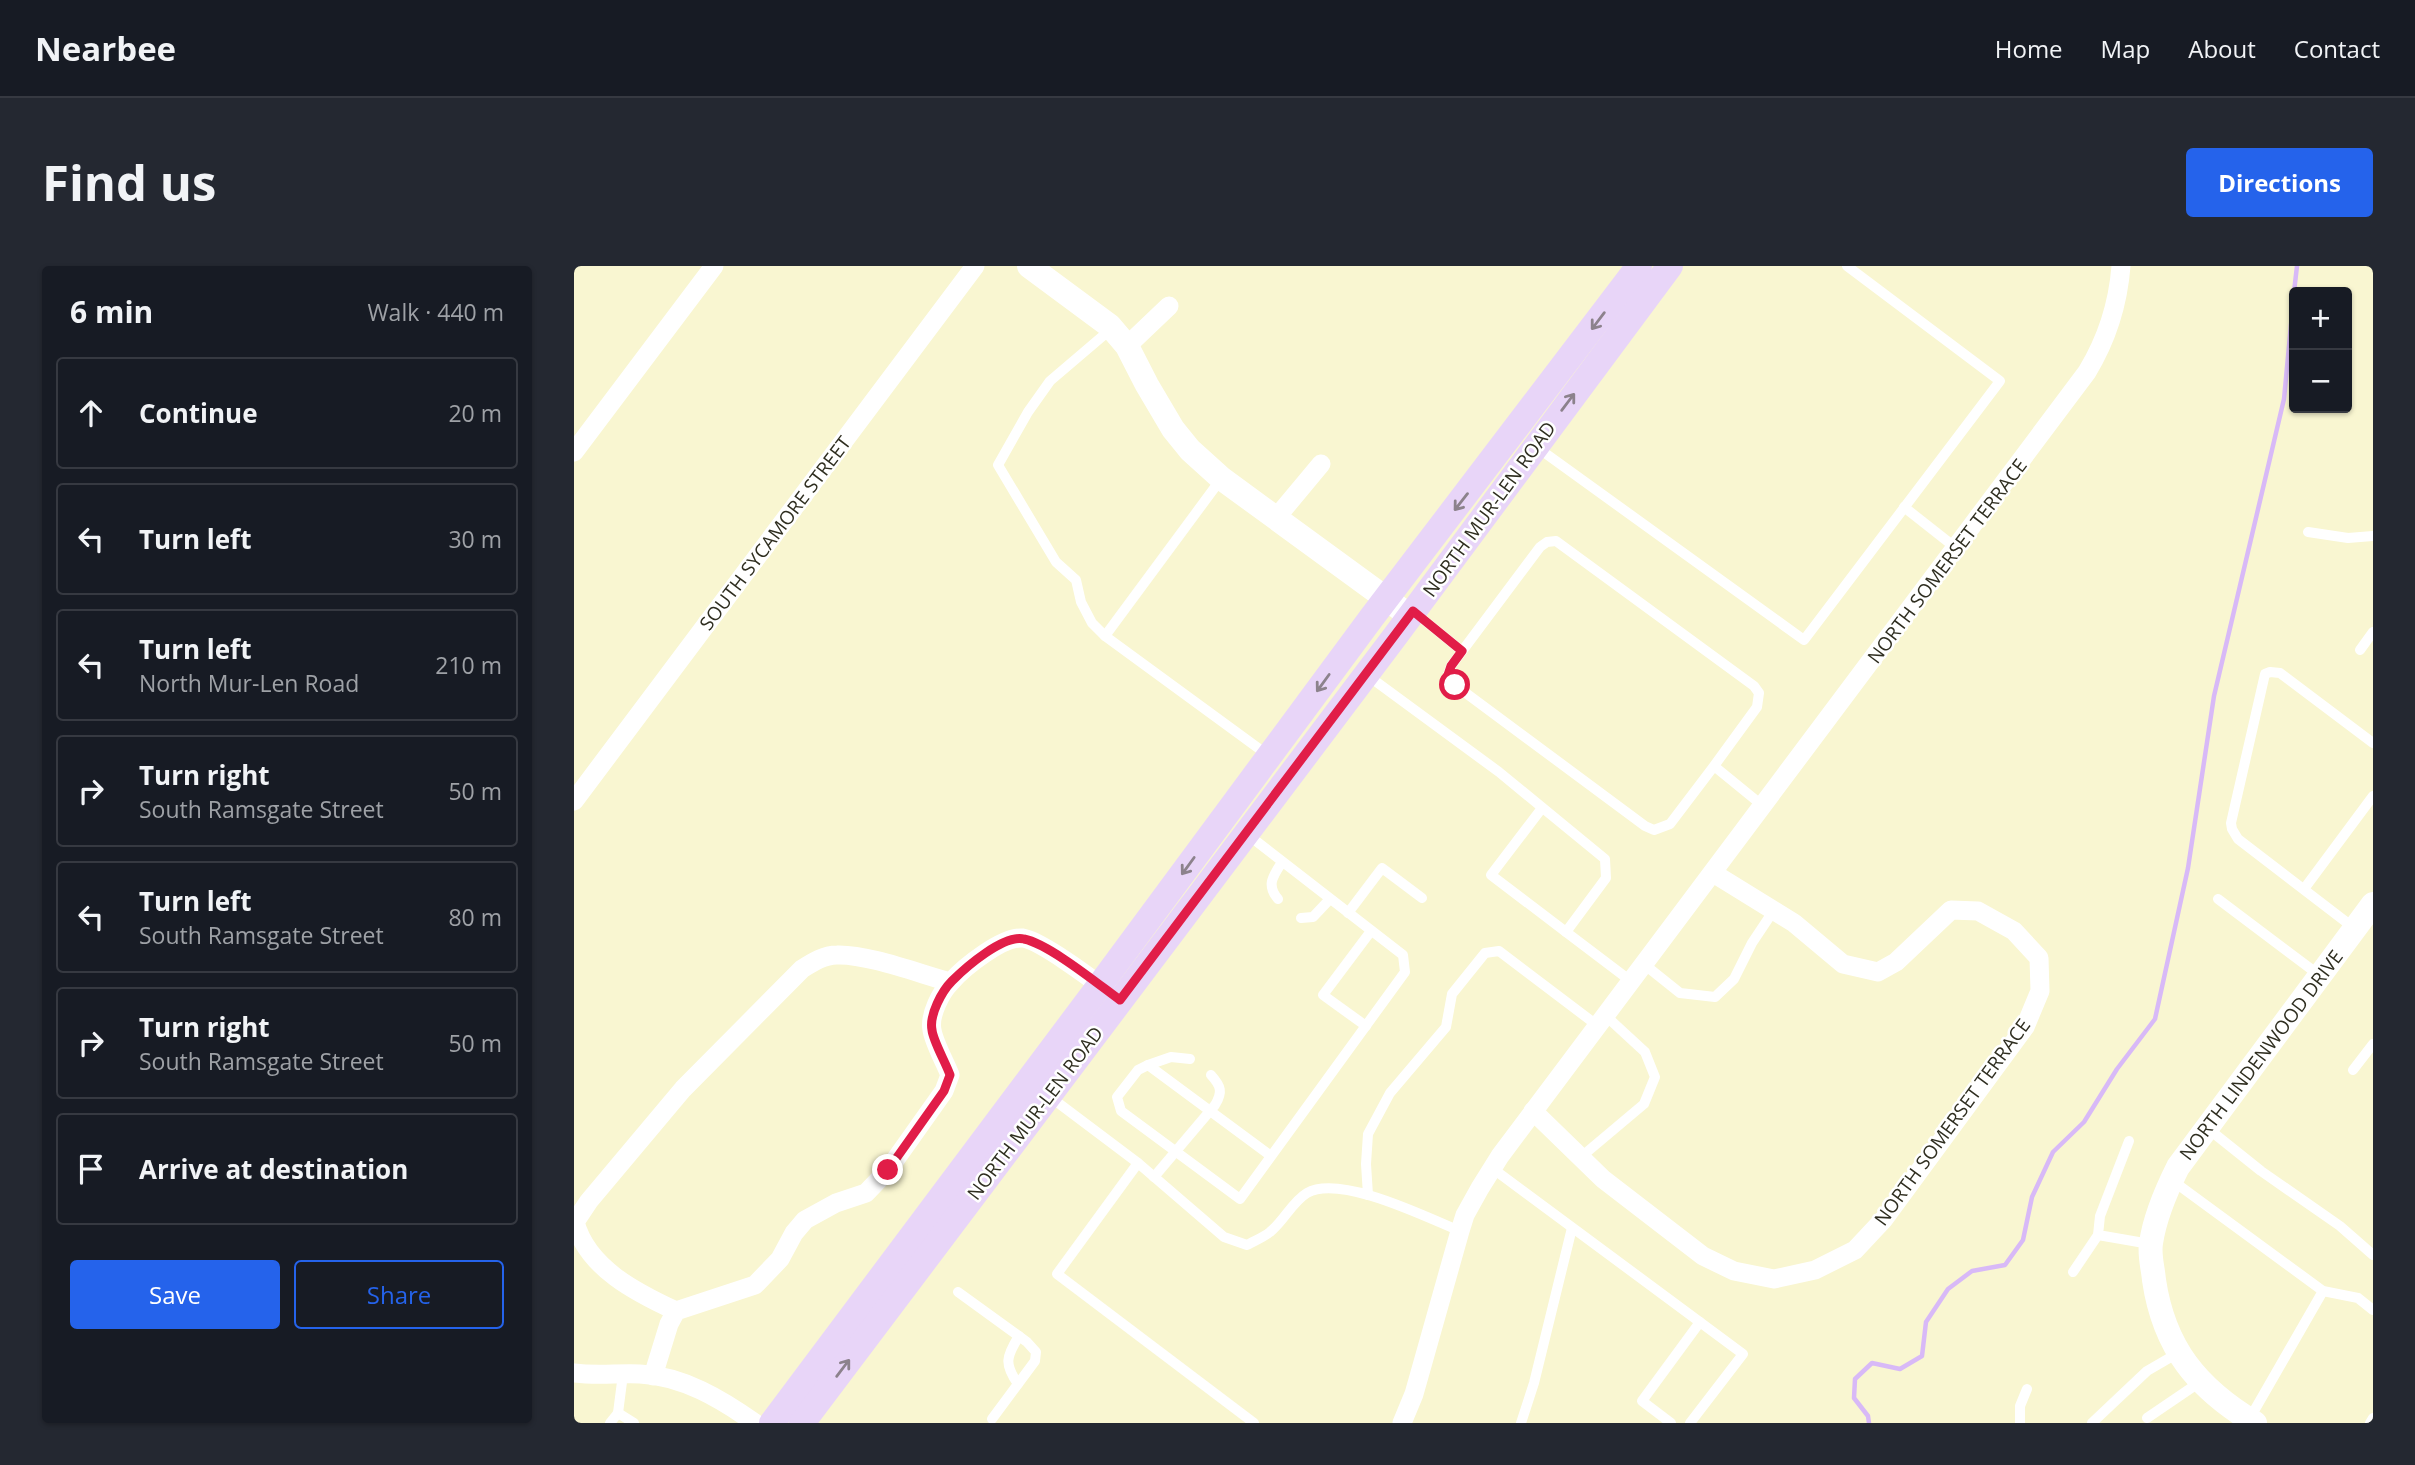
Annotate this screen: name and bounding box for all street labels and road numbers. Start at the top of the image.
street label: NORTH MUR-LEN ROAD [1416,416,1562,602]
street label: SOUTH SYCAMORE STREET [693,430,857,635]
street label: NORTH SOMERSET TERRACE [1861,453,2033,669]
street label: NORTH LINDENWOOD DRIVE [2173,945,2349,1165]
street label: NORTH SOMERSET TERRACE [1868,1013,2036,1231]
street label: NORTH MUR-LEN ROAD [961,1021,1109,1205]

